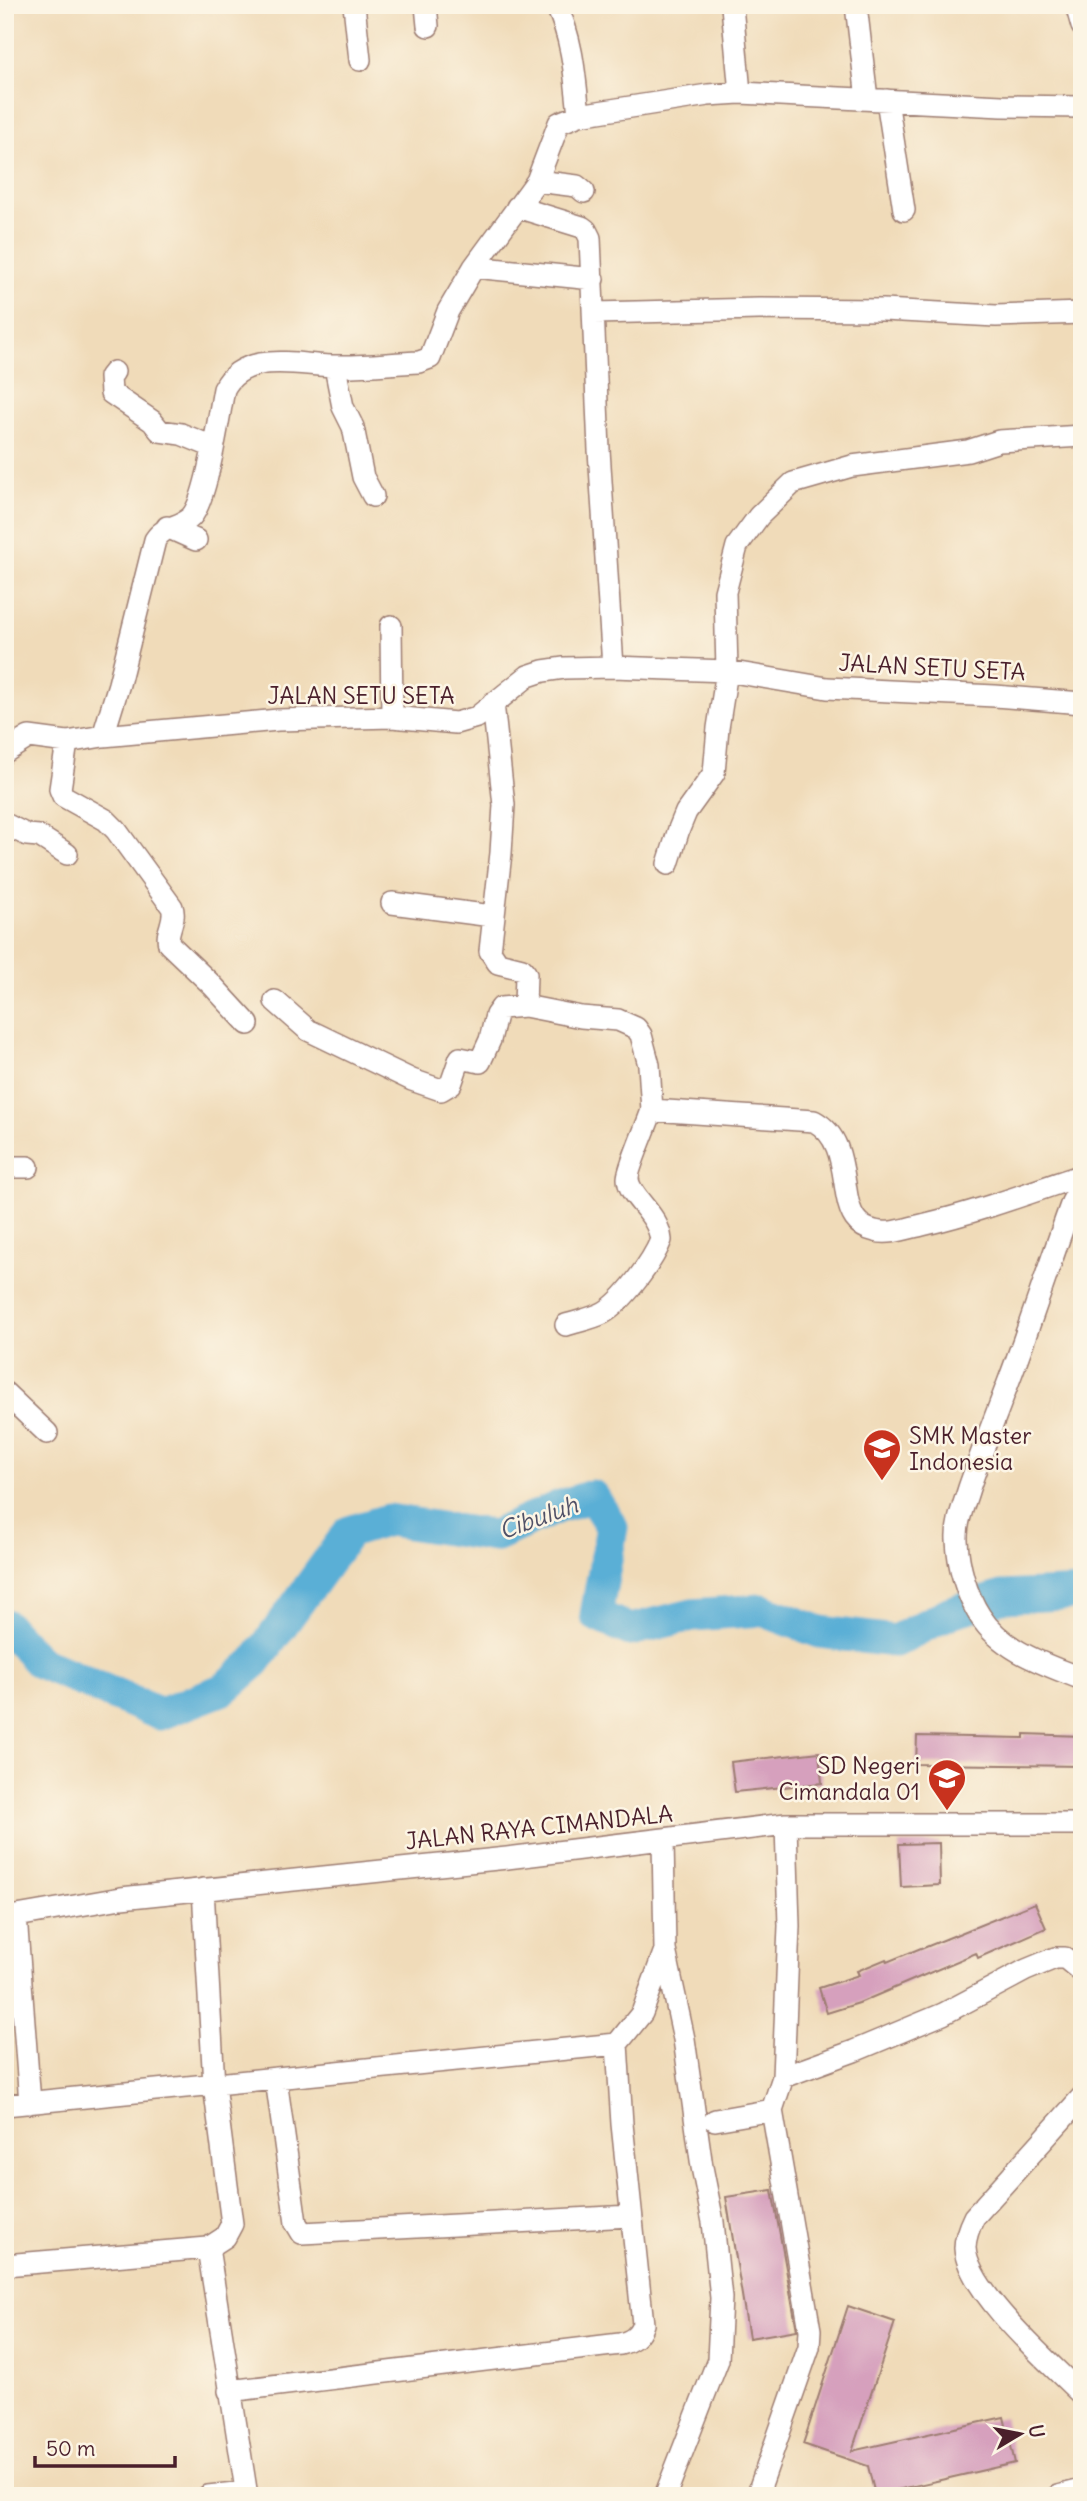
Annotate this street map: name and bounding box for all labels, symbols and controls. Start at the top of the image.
street label: JALAN SETU SETA [838,648,1026,686]
street label: JALAN SETU SETA [268,681,454,710]
place label: SMK Master Indonesia [909,1421,1032,1476]
school or university icon: SMK Master Indonesia [861,1427,903,1482]
water label: Cibuluh [494,1489,583,1545]
place label: SD Negeri Cimandala 01 [778,1751,920,1806]
school or university icon: SD Negeri Cimandala 01 [926,1757,968,1812]
street label: JALAN RAYA CIMANDALA [404,1799,674,1855]
north arrow [986,2400,1056,2470]
text: U [1024,2423,1050,2440]
scale bar [35,2424,175,2468]
text: 50 m [46,2435,95,2462]

